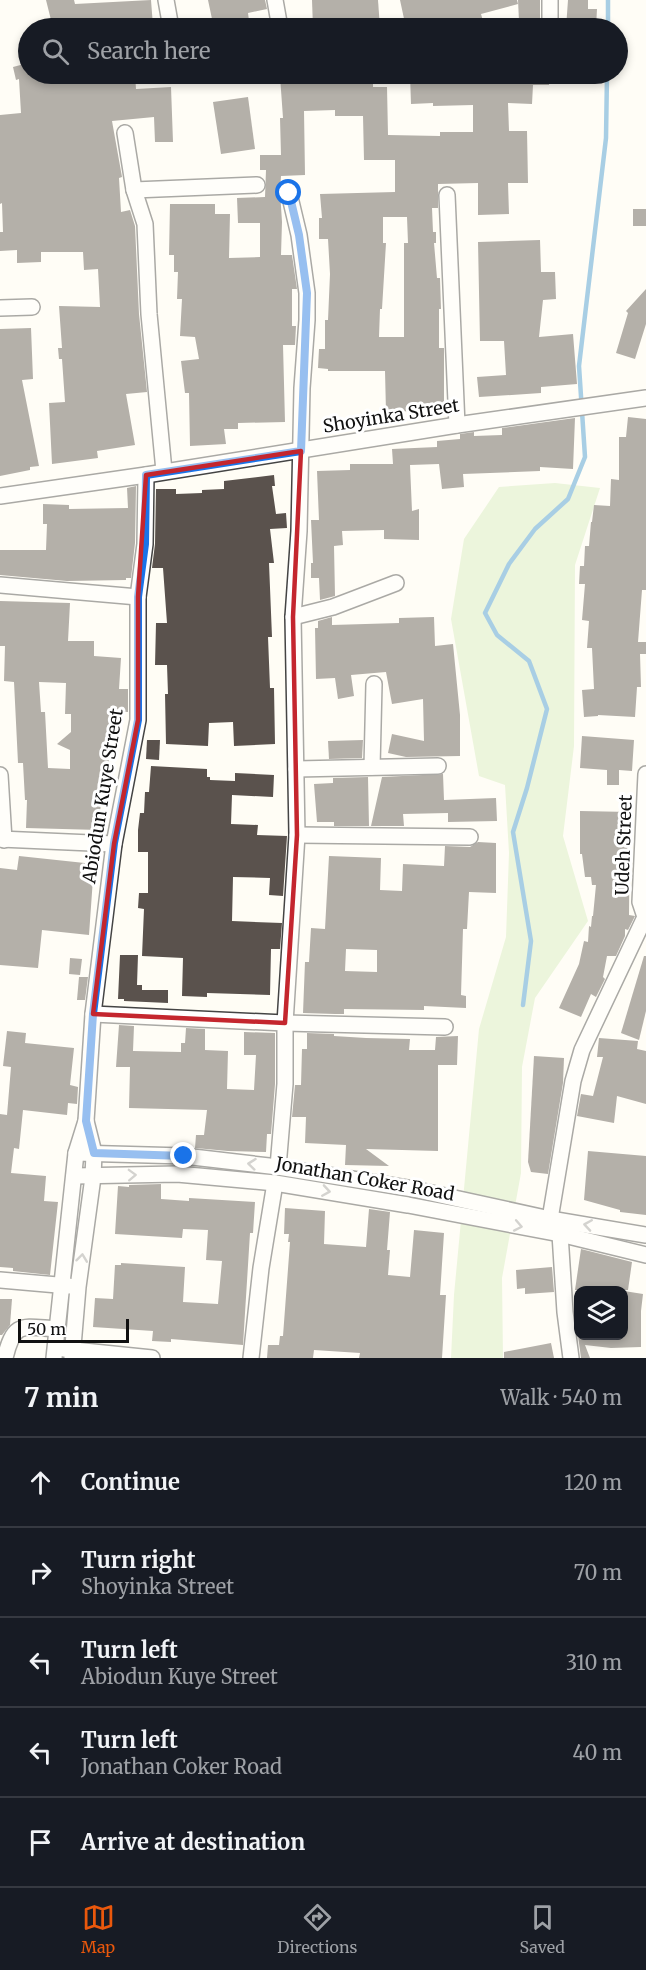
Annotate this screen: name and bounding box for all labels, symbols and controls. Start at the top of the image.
search box [18,18,628,84]
icon: search [39,35,72,68]
text: Search here [87,37,210,65]
route start [275,179,301,205]
street label: Shoyinka Street [321,393,461,438]
street label: Abiodun Kuye Street [77,707,128,886]
street label: Udeh Street [610,794,637,896]
route end [170,1142,196,1168]
street label: Jonathan Coker Road [273,1151,456,1206]
one-way arrow [247,1158,257,1171]
one-way arrow [128,1169,137,1182]
one-way arrow [321,1184,331,1197]
one-way arrow [512,1219,522,1232]
one-way arrow [584,1220,593,1232]
one-way arrow [75,1253,88,1263]
map controls [574,1286,628,1340]
button: layers [574,1286,628,1340]
scale bar [18,1316,129,1344]
text: 50 m [27,1319,66,1339]
text: 7 min [24,1381,98,1414]
text: Walk · 540 m [501,1385,622,1410]
icon: ahead [24,1466,57,1499]
text: Continue [81,1468,180,1496]
text: 120 m [564,1470,622,1495]
text: Turn right [81,1546,195,1574]
icon: right [24,1556,57,1589]
text: 70 m [574,1560,622,1585]
text: Shoyinka Street [81,1574,234,1599]
text: Turn left [81,1636,178,1664]
icon: left [24,1646,57,1679]
text: 310 m [566,1650,622,1675]
text: Abiodun Kuye Street [81,1664,278,1689]
text: Turn left [81,1726,178,1754]
icon: left [24,1736,57,1769]
text: 40 m [572,1740,622,1765]
text: Jonathan Coker Road [81,1754,282,1779]
icon: arrive [24,1826,57,1859]
text: Arrive at destination [81,1828,305,1856]
tab: Map [81,1901,115,1957]
tab: Directions [277,1901,357,1957]
tab: Saved [520,1901,565,1957]

